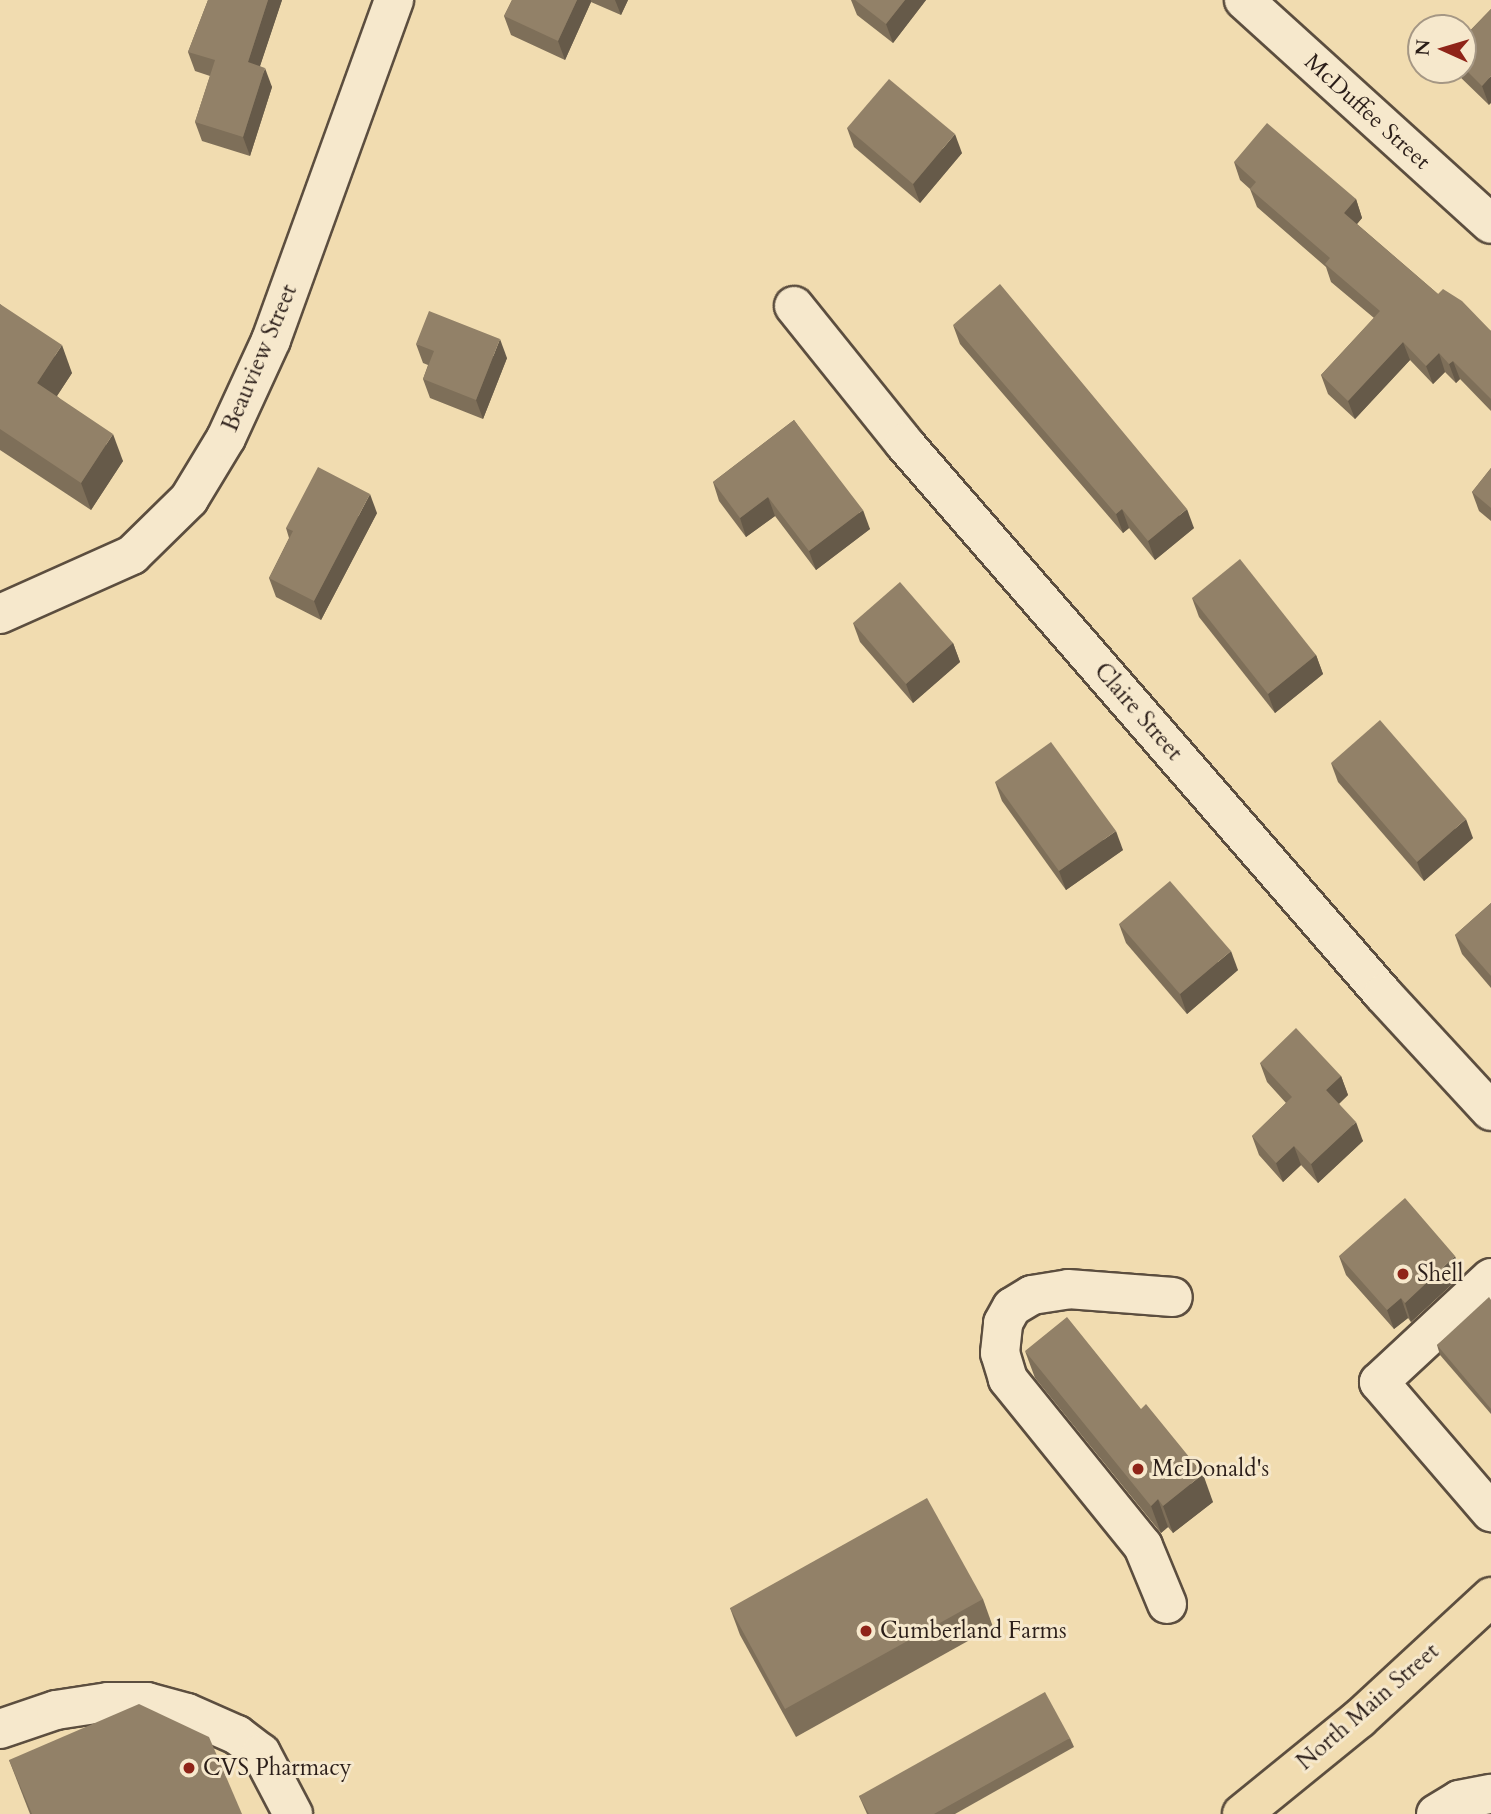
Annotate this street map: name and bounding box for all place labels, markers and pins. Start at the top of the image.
place label: Shell [1417,1260,1463,1288]
marker: Shell [1395,1266,1411,1282]
place label: McDonald's [1152,1455,1269,1483]
marker: McDonald's [1130,1461,1146,1477]
place label: Cumberland Farms [880,1617,1067,1645]
marker: Cumberland Farms [858,1623,874,1639]
place label: CVS Pharmacy [203,1754,352,1782]
marker: CVS Pharmacy [181,1760,197,1776]

